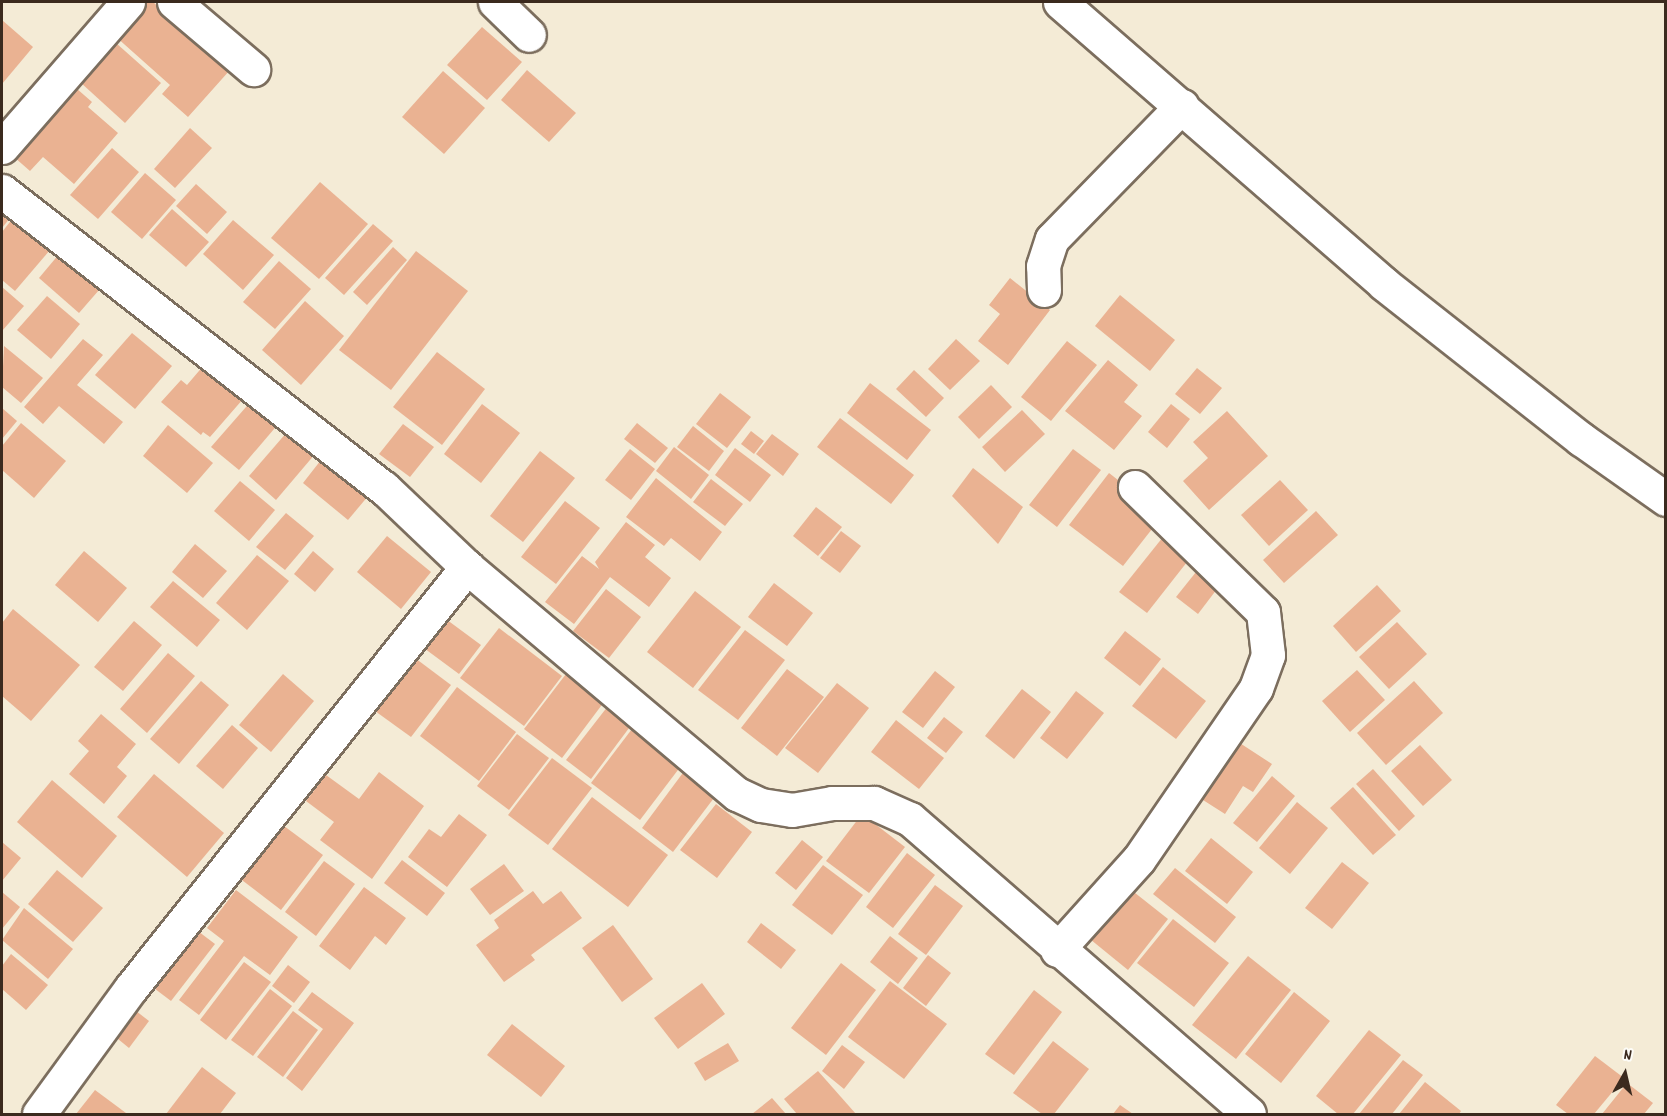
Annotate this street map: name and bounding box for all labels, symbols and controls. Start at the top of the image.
north arrow [1595,1044,1655,1104]
text: N [1622,1044,1633,1068]

